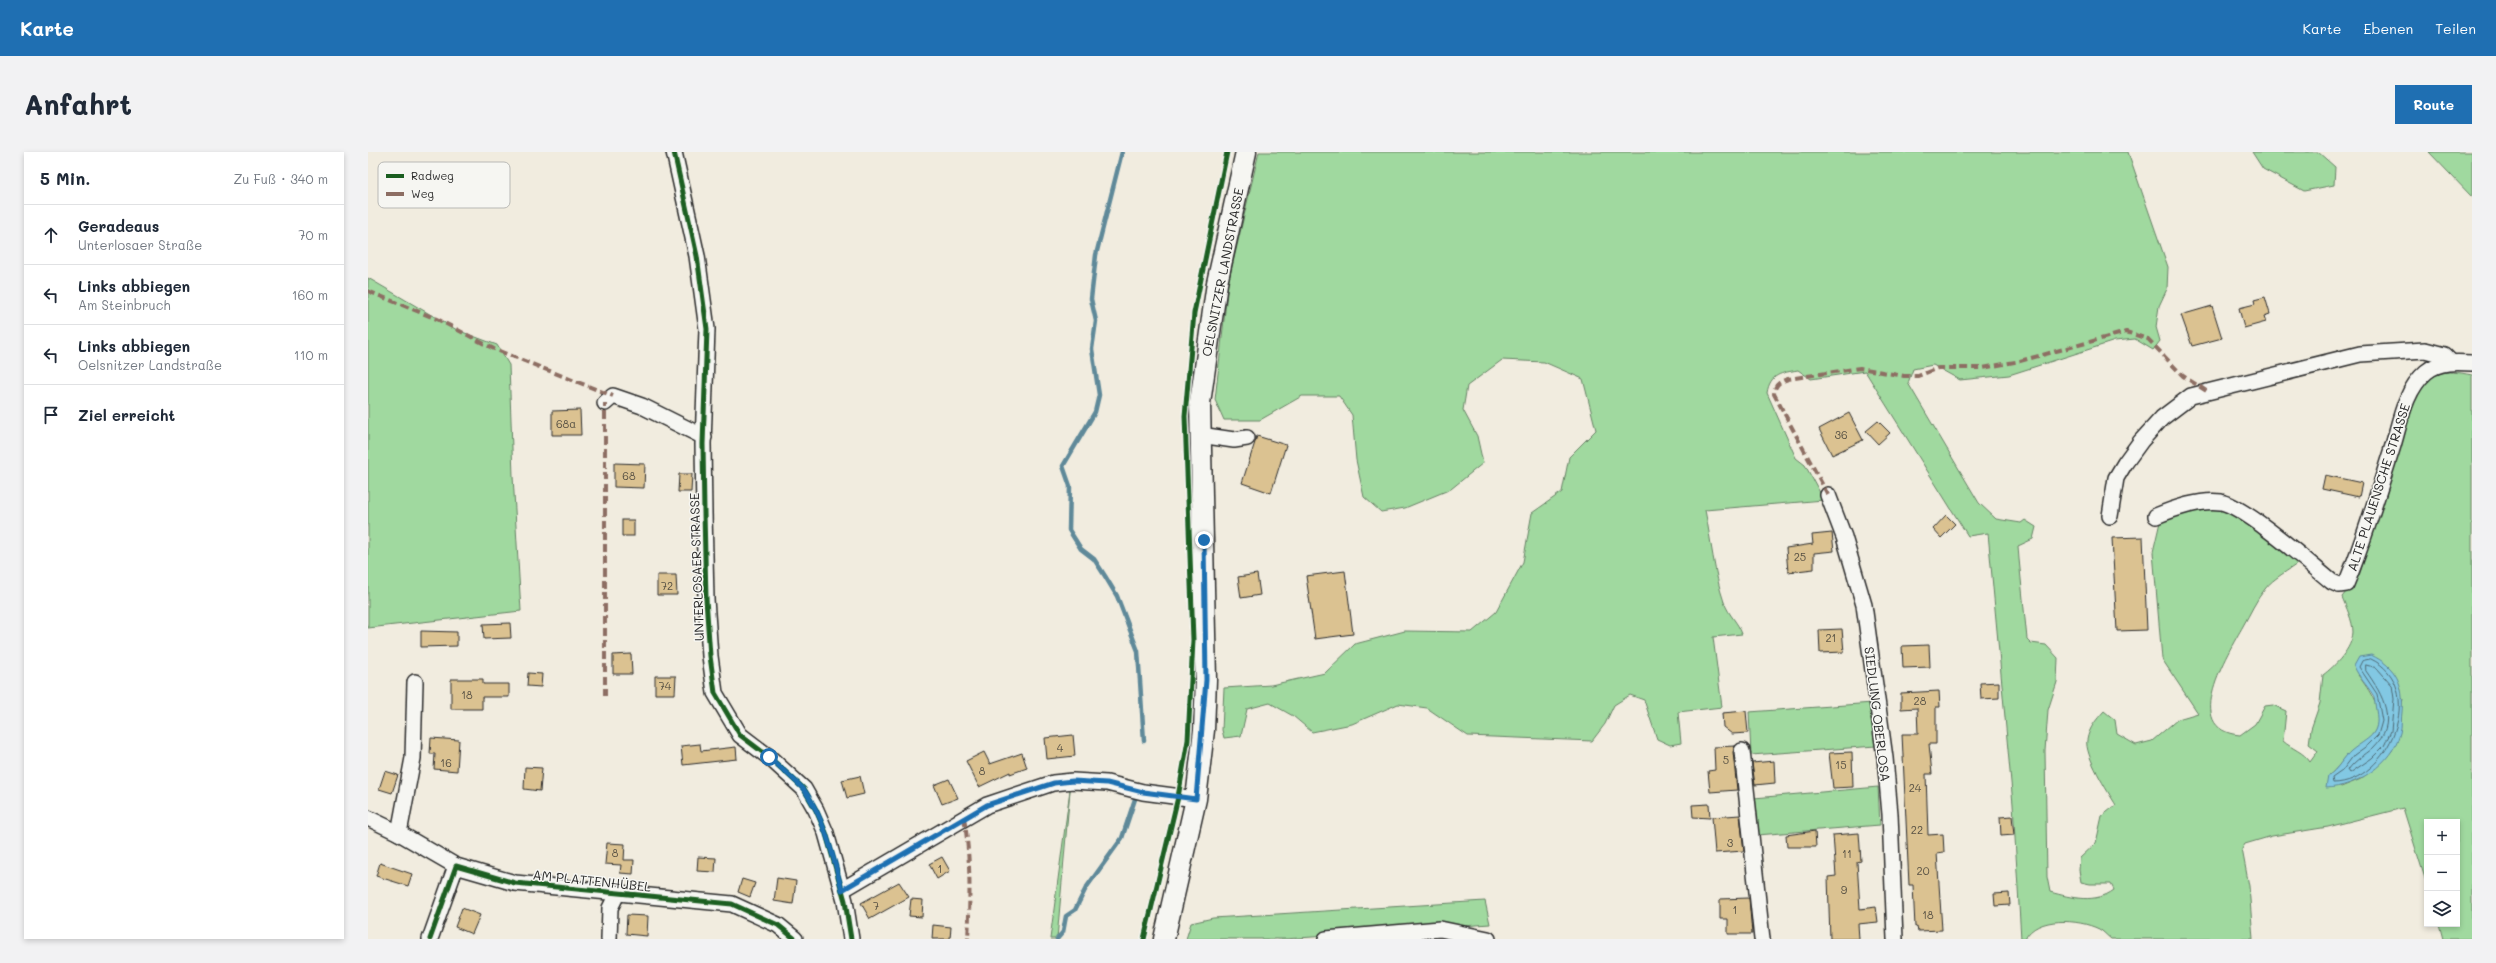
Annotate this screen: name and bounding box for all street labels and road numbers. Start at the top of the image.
street label: OELSNITZER LANDSTRASSE [1197,186,1247,358]
street label: ALTE PLAUENSCHE STRASSE [2343,401,2413,573]
street label: UNTERLOSAER STRASSE [685,492,707,642]
street label: SIEDLUNG OBERLOSA [1861,646,1895,782]
street label: AM PLATTENHÜBEL [532,865,652,895]

